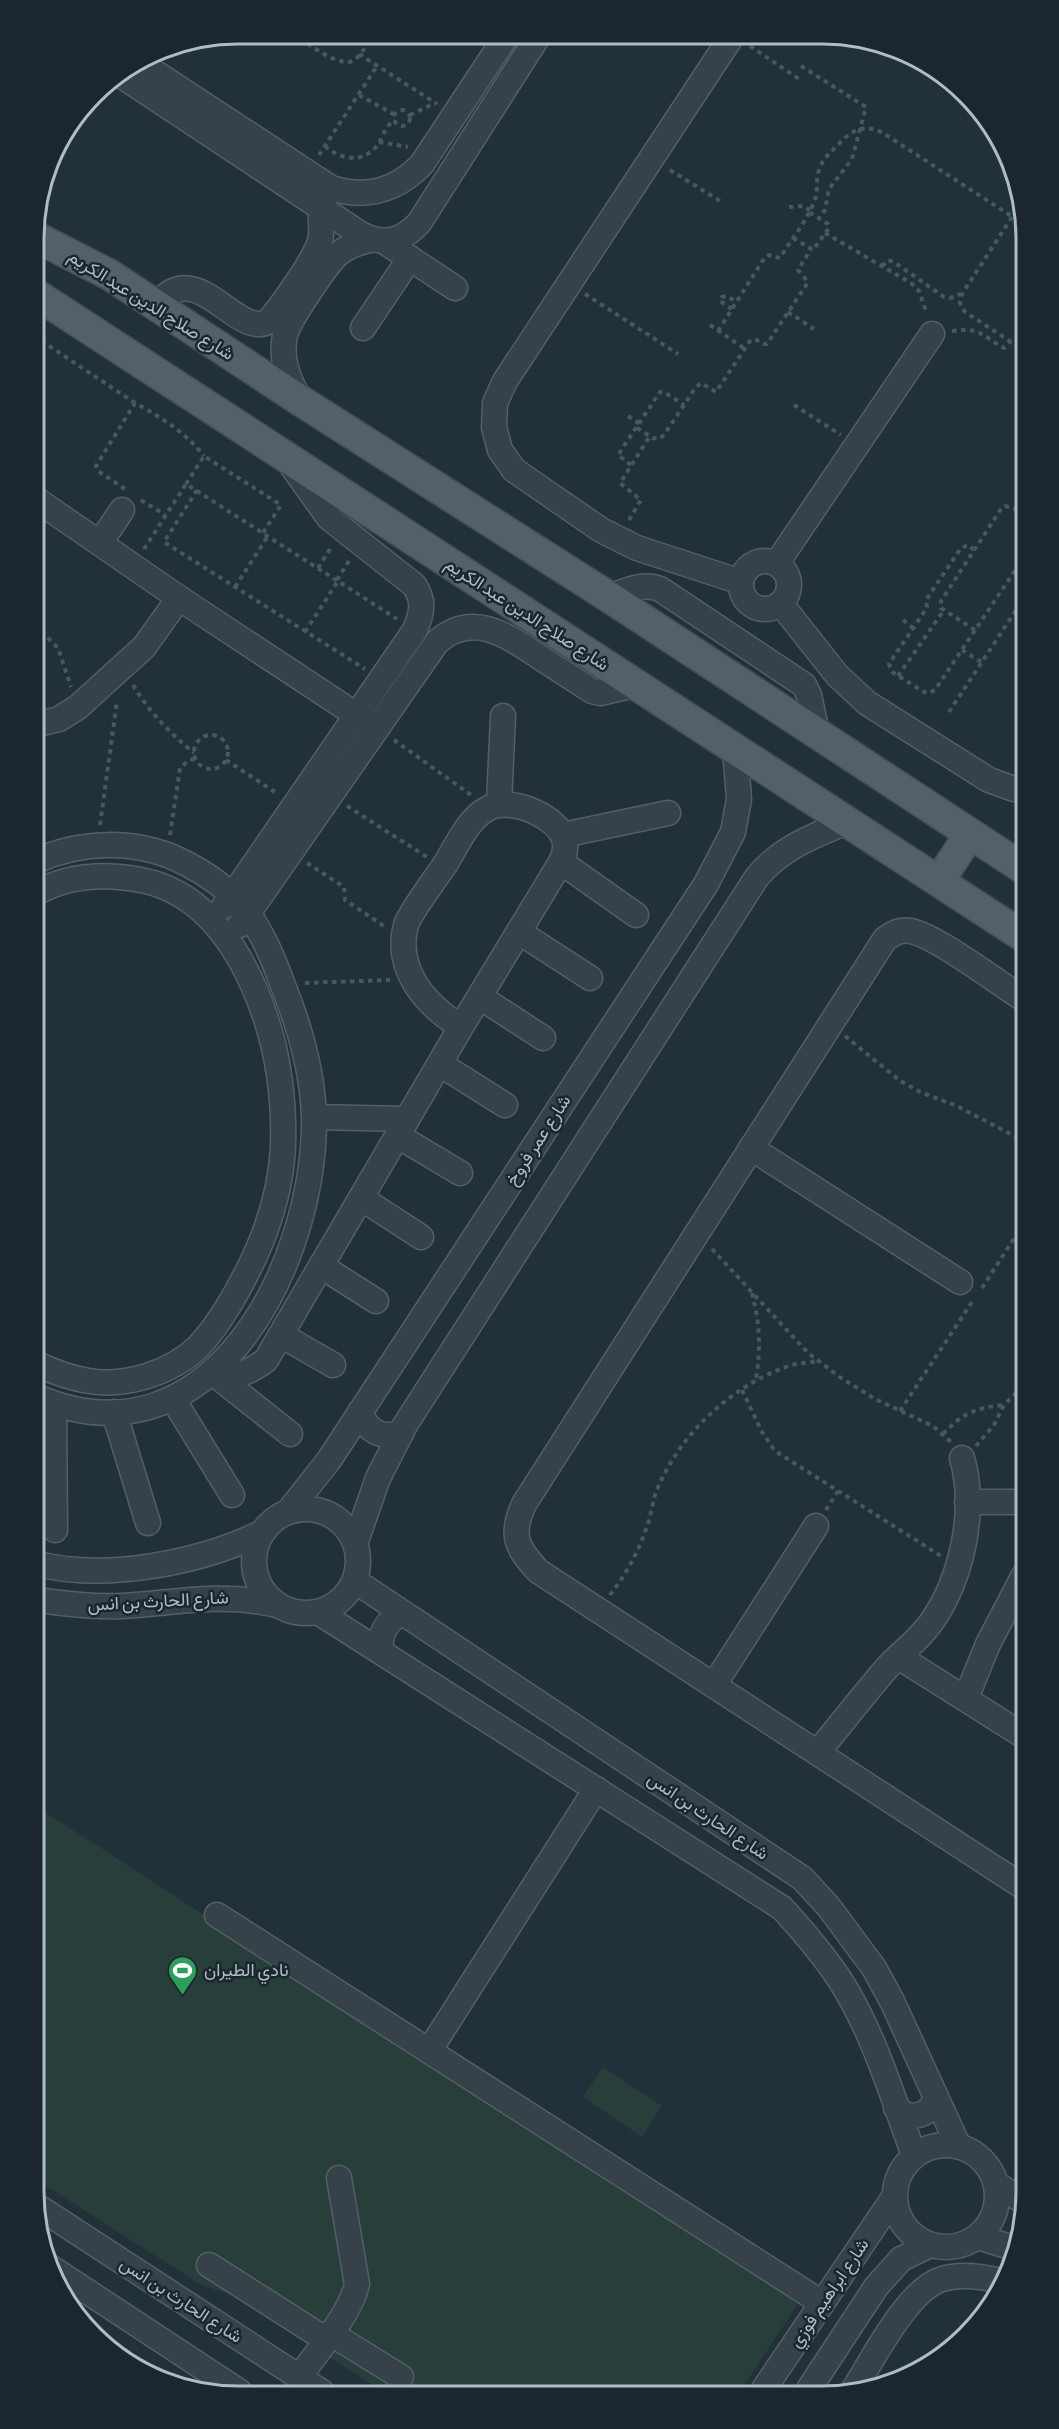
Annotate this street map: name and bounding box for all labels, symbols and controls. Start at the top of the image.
street label: شارع صلاح الدين عبد الكريم [63,246,237,366]
street label: شارع صلاح الدين عبد الكريم [440,553,613,676]
street label: شارع عمر فروخ [501,1091,576,1190]
street label: شارع الحارث بن انس [87,1587,229,1617]
street label: شارع الحارث بن انس [643,1768,772,1866]
sports icon: نادي الطيران [167,1954,199,1996]
place label: نادي الطيران [204,1960,289,1985]
street label: شارع ابراهيم فوزي [785,2235,877,2354]
street label: شارع الحارث بن انس [115,2253,246,2349]

